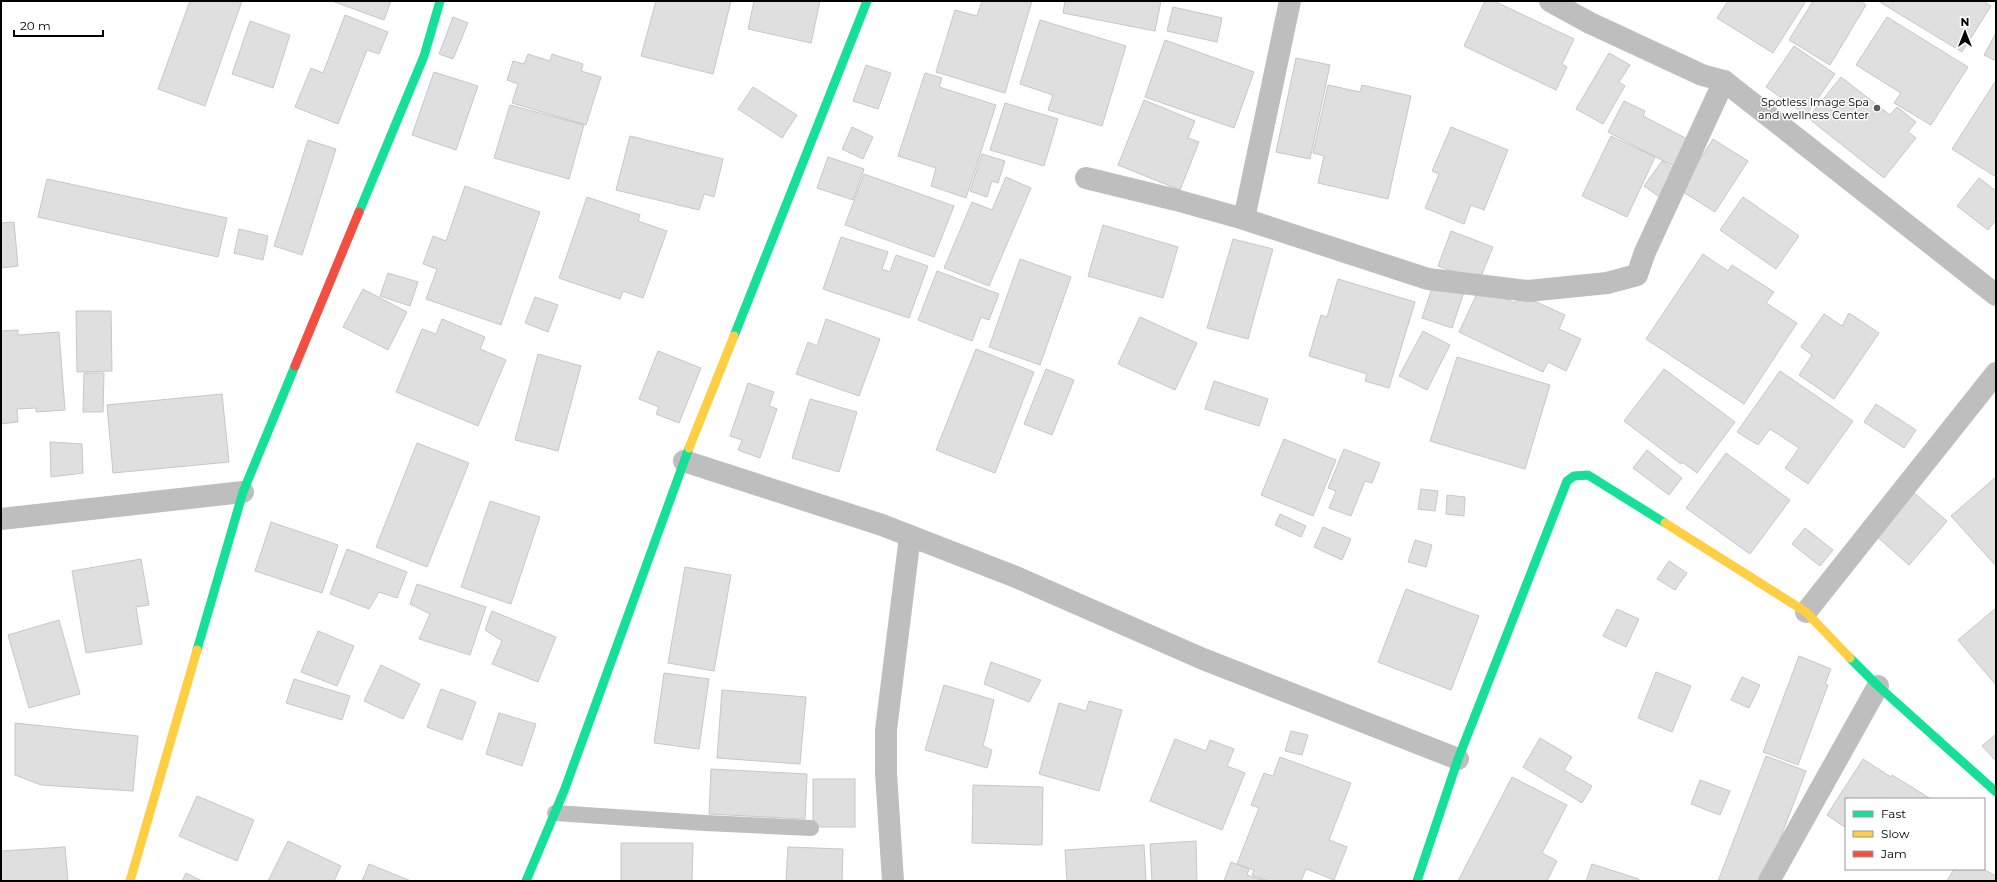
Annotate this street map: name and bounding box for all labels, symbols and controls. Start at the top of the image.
scale bar [14,12,103,38]
north arrow [1945,12,1985,52]
text: N [1961,15,1969,29]
text: 20 m [20,18,51,33]
place label: Spotless Image Spa and wellness Center [1758,95,1869,122]
marker: Spotless Image Spa and wellness Center [1872,103,1882,113]
legend [1845,798,1985,870]
text: Fast [1881,806,1906,821]
text: Slow [1881,826,1910,841]
text: Jam [1880,846,1907,861]

